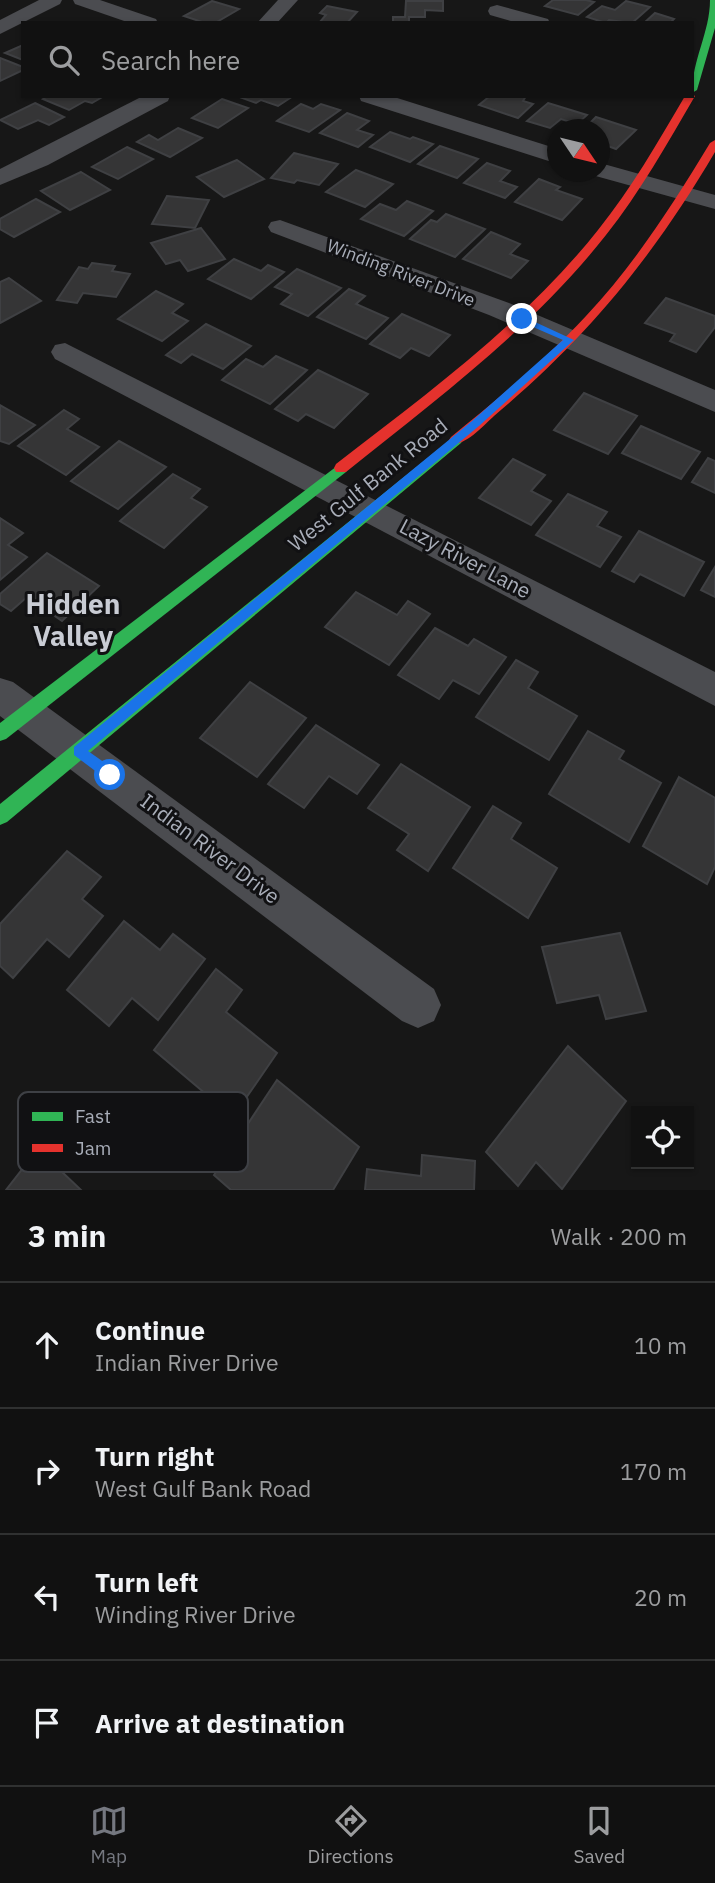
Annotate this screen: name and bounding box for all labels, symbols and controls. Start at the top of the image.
search box [21,21,694,98]
icon: search [45,41,83,79]
text: Search here [101,43,240,77]
north arrow [547,119,610,182]
street label: Winding River Drive [324,234,479,311]
route end [506,303,537,334]
street label: West Gulf Bank Road [282,411,453,557]
street label: Lazy River Lane [395,512,536,605]
district label: Hidden Valley [26,585,120,654]
route start [94,759,125,790]
street label: Indian River Drive [135,787,286,910]
legend [18,1092,248,1172]
text: Fast [75,1104,111,1128]
map controls [631,1106,694,1169]
button: locate [631,1106,694,1169]
text: Jam [75,1136,111,1160]
text: 3 min [28,1216,106,1255]
text: Walk · 200 m [551,1221,687,1251]
text: Continue [95,1313,205,1347]
icon: ahead [28,1326,66,1364]
text: 10 m [634,1330,687,1360]
text: Indian River Drive [95,1347,279,1377]
text: Turn right [95,1439,214,1473]
icon: right [28,1452,66,1490]
text: 170 m [620,1456,687,1486]
text: West Gulf Bank Road [95,1473,311,1503]
text: Turn left [95,1565,198,1599]
icon: left [28,1578,66,1616]
text: 20 m [634,1582,687,1612]
text: Winding River Drive [95,1599,296,1629]
icon: arrive [28,1704,66,1742]
text: Arrive at destination [95,1706,345,1740]
tab: Map [90,1802,128,1868]
tab: Directions [307,1802,394,1868]
tab: Saved [574,1802,625,1868]

